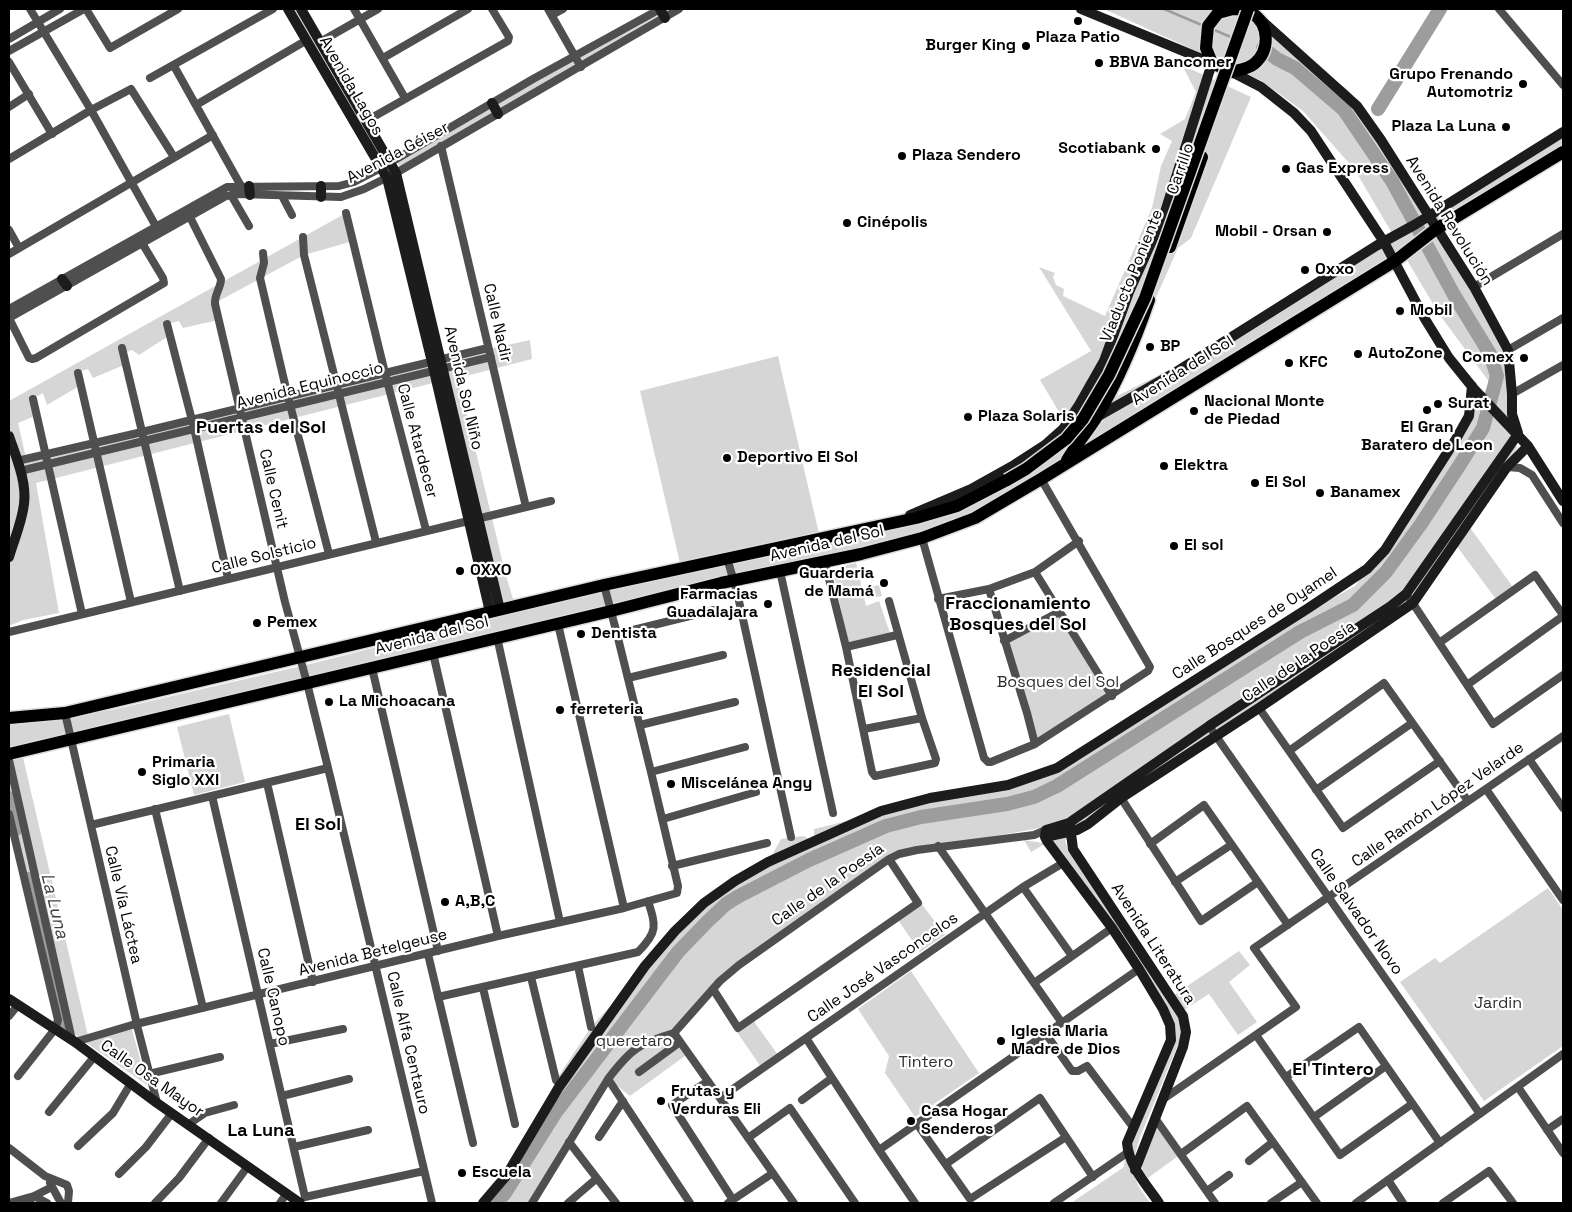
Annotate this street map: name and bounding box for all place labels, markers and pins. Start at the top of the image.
marker: Plaza Patio [1072,15,1084,27]
place label: Plaza Patio [1036,28,1120,48]
place label: Burger King [925,36,1016,56]
marker: Burger King [1020,40,1032,52]
place label: BBVA Bancomer [1109,53,1232,73]
marker: BBVA Bancomer [1093,57,1105,69]
place label: Grupo Frenando Automotriz [1389,65,1513,103]
marker: Grupo Frenando Automotriz [1517,78,1529,90]
place label: Plaza La Luna [1392,117,1496,137]
marker: Plaza La Luna [1500,121,1512,133]
place label: Scotiabank [1058,139,1146,159]
marker: Scotiabank [1150,143,1162,155]
place label: Plaza Sendero [912,146,1021,166]
marker: Plaza Sendero [896,150,908,162]
place label: Gas Express [1296,159,1389,179]
marker: Gas Express [1280,163,1292,175]
place label: Cinépolis [857,213,928,233]
marker: Cinépolis [841,217,853,229]
place label: Mobil - Orsan [1215,222,1317,242]
marker: Mobil - Orsan [1321,226,1333,238]
place label: Oxxo [1315,260,1354,280]
marker: Oxxo [1299,264,1311,276]
place label: Mobil [1410,301,1453,321]
marker: Mobil [1394,305,1406,317]
place label: BP [1160,337,1180,357]
marker: BP [1144,341,1156,353]
place label: AutoZone [1368,344,1443,364]
marker: AutoZone [1352,348,1364,360]
place label: Comex [1462,348,1514,368]
marker: Comex [1518,352,1530,364]
place label: KFC [1299,353,1328,373]
marker: KFC [1283,357,1295,369]
place label: Nacional Monte de Piedad [1204,392,1324,430]
place label: Surat [1448,394,1490,414]
marker: Surat [1432,398,1444,410]
marker: El Gran Baratero de Leon [1421,404,1433,416]
marker: Nacional Monte de Piedad [1188,405,1200,417]
place label: Plaza Solaris [978,407,1075,427]
marker: Plaza Solaris [962,411,974,423]
place label: El Gran Baratero de Leon [1361,418,1493,456]
place label: Deportivo El Sol [737,448,858,468]
marker: Deportivo El Sol [721,452,733,464]
place label: Elektra [1174,456,1228,476]
marker: Elektra [1158,460,1170,472]
place label: El Sol [1265,473,1306,493]
marker: El Sol [1249,477,1261,489]
place label: Banamex [1330,483,1401,503]
marker: Banamex [1314,487,1326,499]
place label: El sol [1184,536,1224,556]
marker: El sol [1168,540,1180,552]
place label: OXXO [470,561,511,581]
place label: Guarderia de Mamá [799,564,874,602]
marker: OXXO [454,565,466,577]
marker: Guarderia de Mamá [878,577,890,589]
place label: Farmacias Guadalajara [667,585,758,623]
marker: Farmacias Guadalajara [762,598,774,610]
place label: Pemex [267,613,318,633]
marker: Pemex [251,617,263,629]
place label: Dentista [591,624,657,644]
marker: Dentista [575,628,587,640]
place label: La Michoacana [339,692,455,712]
marker: La Michoacana [323,696,335,708]
place label: ferreteria [570,700,643,720]
marker: ferreteria [554,704,566,716]
place label: Primaria Siglo XXI [152,753,219,791]
marker: Primaria Siglo XXI [136,766,148,778]
place label: Miscelánea Angy [681,774,812,794]
marker: Miscelánea Angy [665,778,677,790]
place label: A,B,C [455,892,495,912]
marker: A,B,C [439,896,451,908]
place label: Iglesia Maria Madre de Dios [1011,1022,1120,1060]
marker: Iglesia Maria Madre de Dios [995,1035,1007,1047]
place label: Frutas y Verduras Eli [671,1082,761,1120]
marker: Frutas y Verduras Eli [655,1095,667,1107]
place label: Casa Hogar Senderos [921,1102,1008,1140]
marker: Casa Hogar Senderos [905,1115,917,1127]
place label: Escuela [472,1163,531,1183]
marker: Escuela [456,1167,468,1179]

